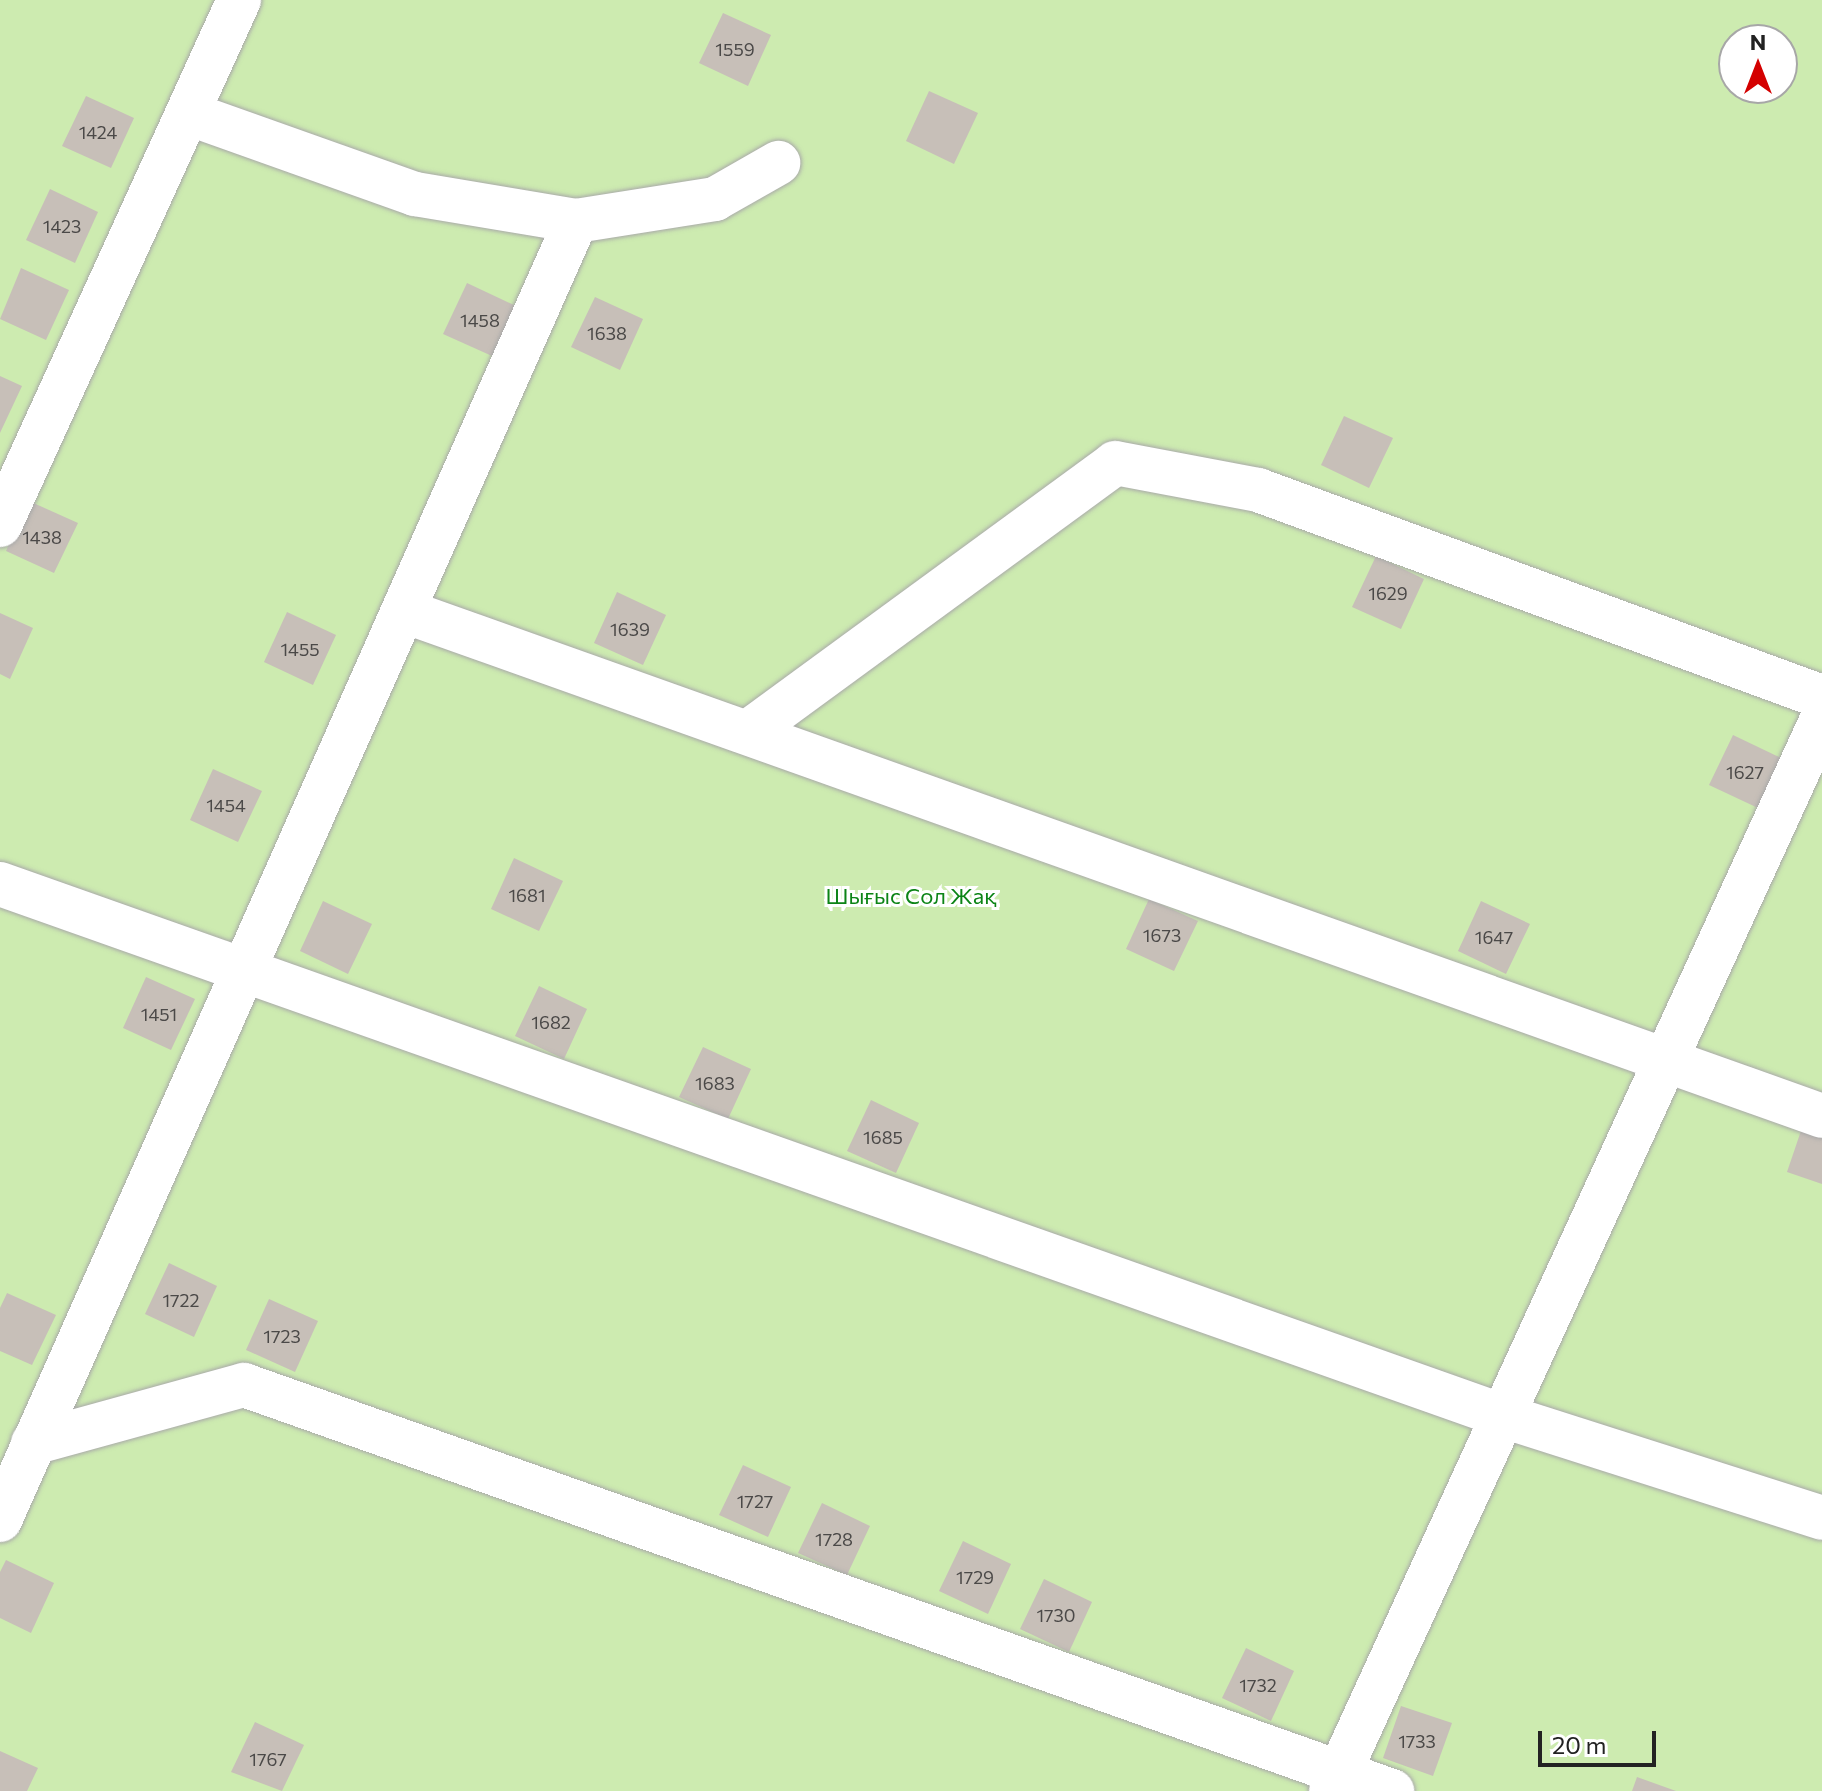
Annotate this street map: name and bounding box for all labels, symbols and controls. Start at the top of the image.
north arrow [1718,24,1798,104]
text: N [1750,28,1766,55]
house number: 1559 [715,38,755,60]
house number: 1424 [79,121,117,143]
house number: 1423 [43,215,81,237]
house number: 1458 [460,309,500,331]
house number: 1638 [587,322,627,344]
house number: 1438 [22,526,62,548]
house number: 1629 [1368,582,1408,604]
house number: 1639 [610,618,650,640]
house number: 1455 [280,638,320,660]
house number: 1627 [1726,761,1764,783]
house number: 1454 [206,794,246,816]
park label: Шығыс Сол Жақ [825,883,997,909]
house number: 1681 [508,884,546,906]
house number: 1673 [1143,924,1181,946]
house number: 1647 [1475,926,1513,948]
house number: 1451 [141,1003,177,1025]
house number: 1682 [531,1011,571,1033]
house number: 1683 [695,1072,735,1094]
house number: 1685 [863,1126,903,1148]
house number: 1722 [162,1289,200,1311]
house number: 1723 [263,1325,301,1347]
house number: 1727 [737,1490,773,1512]
house number: 1728 [815,1528,853,1550]
house number: 1729 [956,1566,994,1588]
house number: 1730 [1036,1604,1076,1626]
house number: 1732 [1239,1674,1277,1696]
scale bar [1542,1715,1660,1765]
house number: 1733 [1398,1730,1436,1752]
text: 20 m [1552,1730,1606,1759]
house number: 1767 [249,1748,287,1770]

